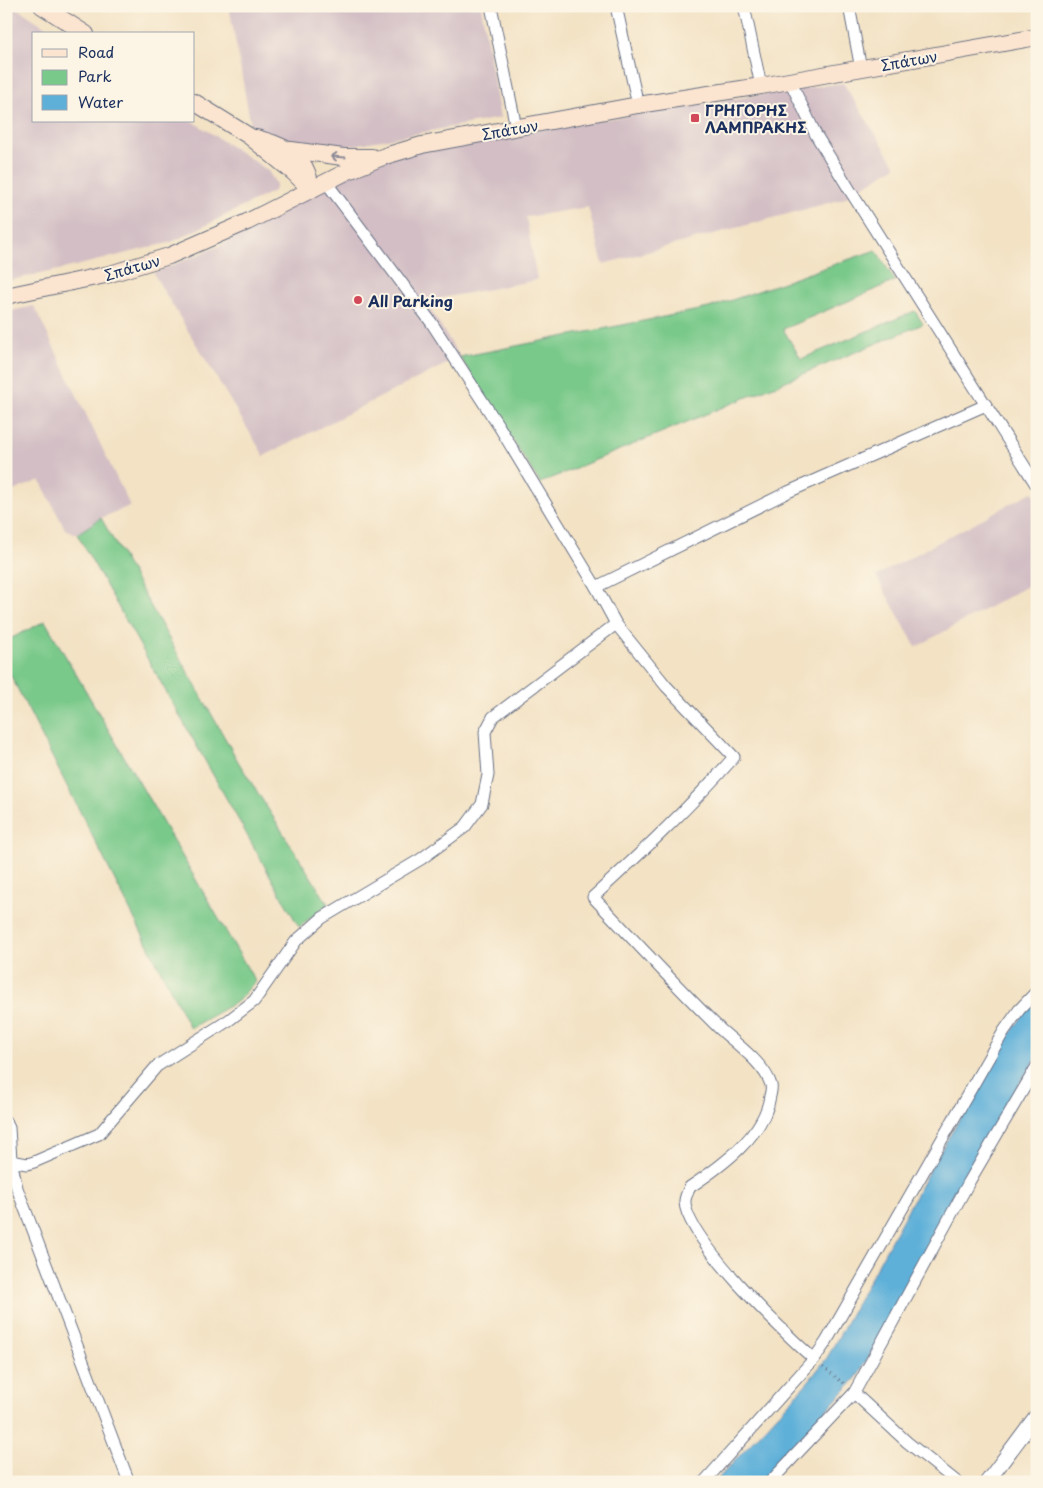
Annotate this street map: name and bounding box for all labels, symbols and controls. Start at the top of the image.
legend [32,32,195,122]
text: Road [78,40,114,63]
street label: Σπάτων [879,44,939,76]
text: Park [78,64,112,87]
text: Water [78,90,123,113]
place label: ΓΡΗΓΟΡΗΣ ΛΑΜΠΡΑΚΗΣ [705,98,807,138]
marker: ΓΡΗΓΟΡΗΣ ΛΑΜΠΡΑΚΗΣ [689,112,701,124]
street label: Σπάτων [480,113,540,145]
one-way arrow [330,152,346,161]
street label: Σπάτων [101,248,163,286]
place label: All Parking [367,289,453,312]
marker: All Parking [352,294,364,306]

